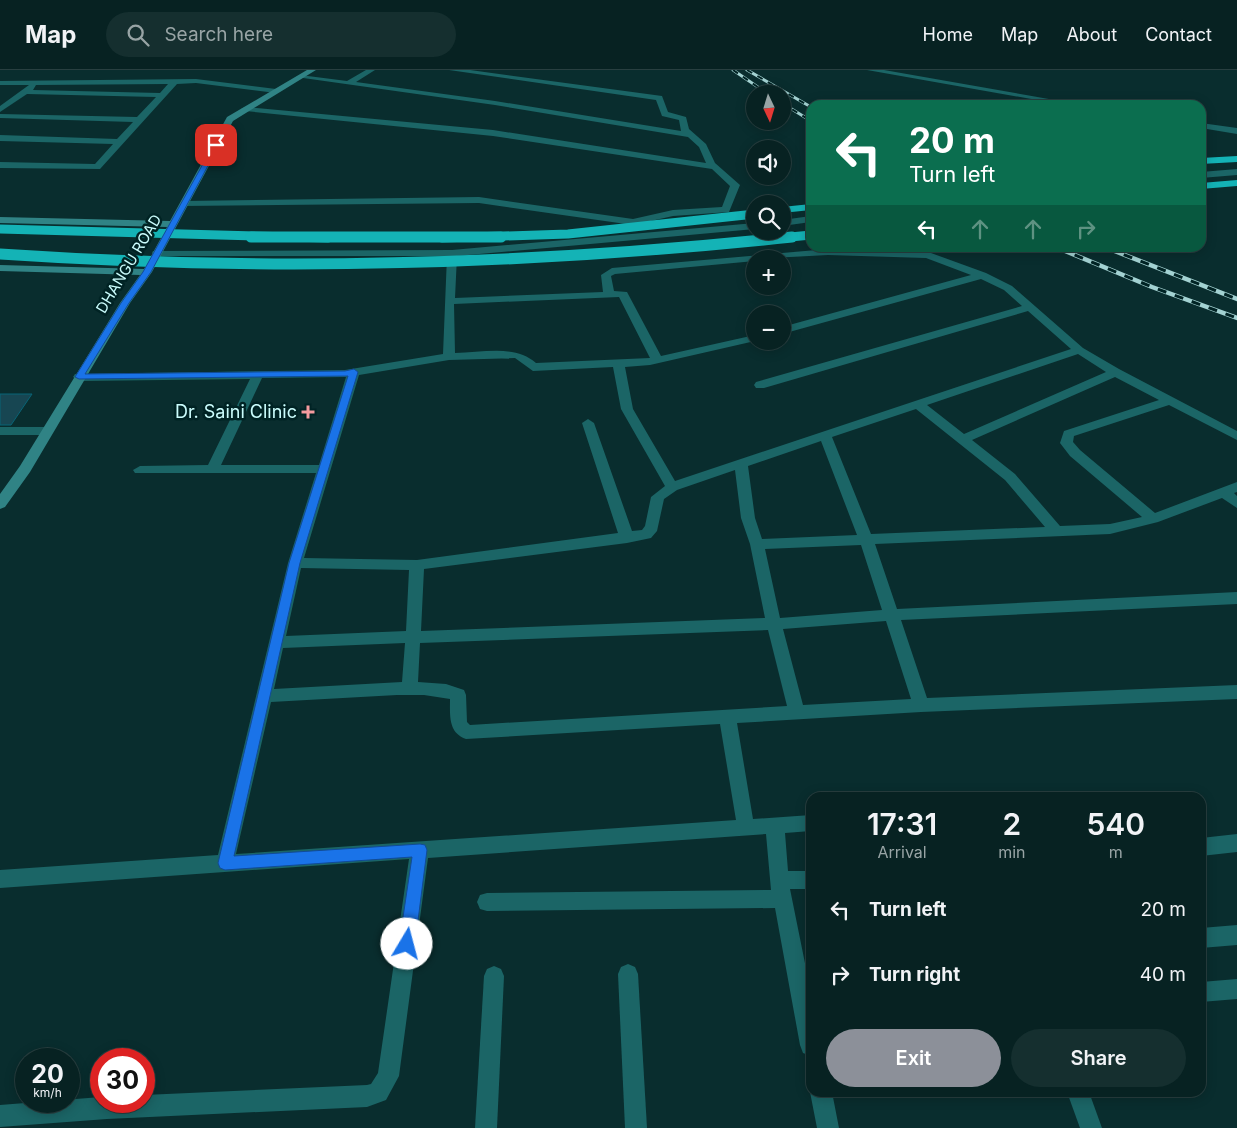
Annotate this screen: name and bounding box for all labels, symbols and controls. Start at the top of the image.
search box [106,12,456,57]
text: Map [25,20,76,49]
icon: search [124,21,152,49]
text: Search here [164,23,273,46]
text: Home [923,24,973,45]
text: Map [1001,24,1038,45]
text: About [1066,24,1117,45]
text: Contact [1145,24,1212,45]
north arrow [746,85,791,130]
map controls [746,85,791,350]
text: 20 m [909,119,995,161]
icon: left [826,120,891,185]
pin [195,124,237,166]
icon: arrive [202,131,230,159]
button: sound [746,140,791,185]
text: Turn left [909,161,995,187]
button: search [746,195,791,240]
street label: DHANGU ROAD [92,211,166,317]
icon: left [913,215,941,243]
icon: ahead [966,215,994,243]
icon: ahead [1019,215,1047,243]
icon: right [1072,215,1100,243]
button: + [746,250,791,295]
button: − [746,305,791,350]
place label: Dr. Saini Clinic [175,401,297,422]
marker: Dr. Saini Clinic [301,405,315,419]
text: 17:31 [867,806,937,842]
text: 2 [1002,806,1021,842]
text: 540 [1086,806,1145,842]
text: Arrival [877,842,927,862]
text: min [998,842,1026,862]
text: m [1109,842,1123,862]
icon: left [826,896,854,924]
text: Turn left [869,898,947,921]
text: 20 m [1140,898,1186,921]
position arrow [380,917,432,969]
icon: right [826,961,854,989]
text: Turn right [869,963,960,986]
text: 40 m [1140,963,1186,986]
button: Exit [826,1029,1001,1087]
button: Share [1011,1029,1186,1087]
speed limit sign: 30 [90,1048,155,1113]
text: 20 [31,1059,64,1089]
text: km/h [33,1085,62,1100]

